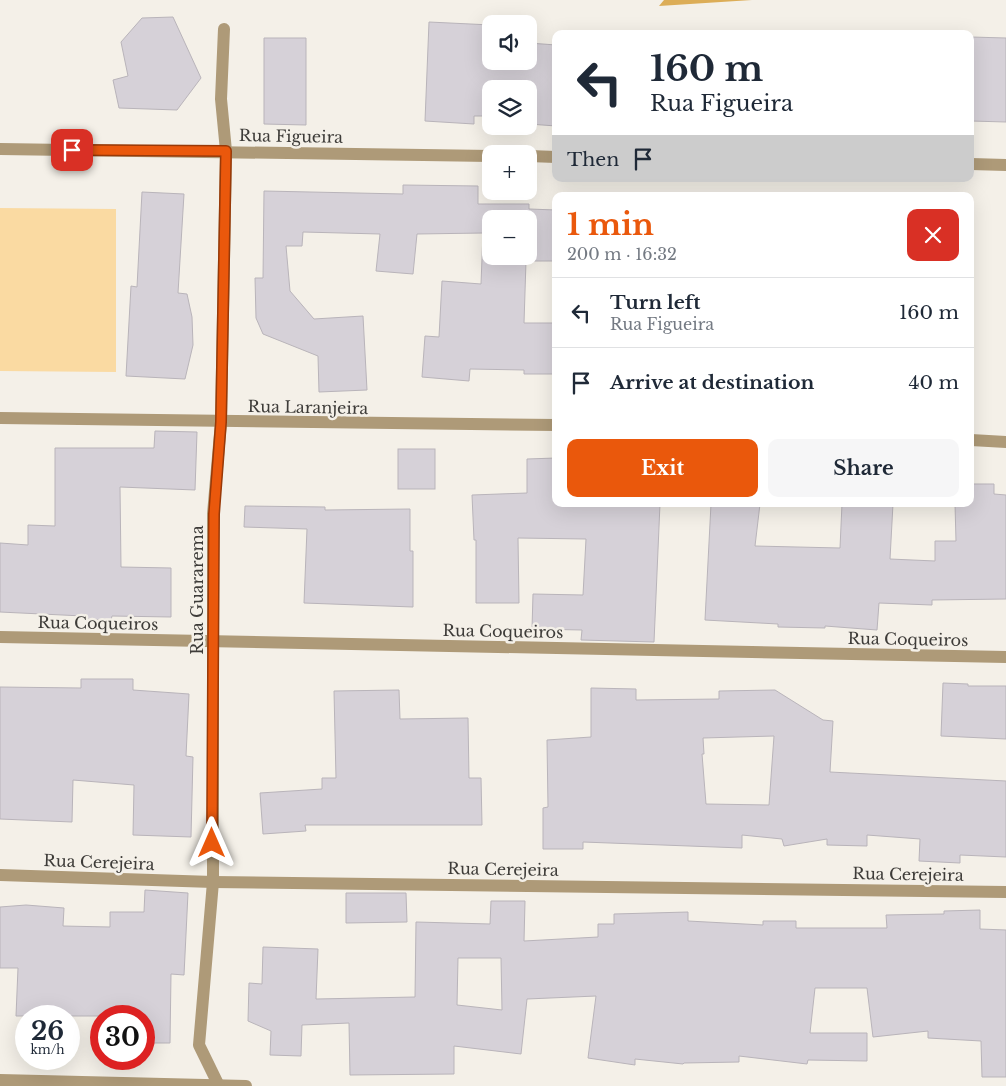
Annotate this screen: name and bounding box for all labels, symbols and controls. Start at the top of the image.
map controls [482,15,537,265]
button: sound [482,15,537,70]
text: 160 m [650,47,763,90]
icon: left [567,50,632,115]
button: layers [482,80,537,135]
text: Rua Figueira [650,90,793,117]
street label: Rua Figueira [239,125,343,147]
pin [51,129,93,171]
icon: arrive [58,136,86,164]
button: + [482,145,537,200]
icon: arrive [629,145,657,173]
text: Then [567,148,619,171]
text: 1 min [567,206,654,243]
button: close [907,209,959,261]
button: − [482,210,537,265]
text: 200 m · 16:32 [567,244,677,264]
text: Turn left [610,291,701,314]
icon: left [567,299,595,327]
text: 160 m [899,301,959,324]
text: Rua Figueira [610,314,714,334]
icon: arrive [567,369,595,397]
text: Arrive at destination [610,371,814,394]
text: 40 m [908,371,959,394]
street label: Rua Laranjeira [248,396,369,418]
button: Exit [567,439,758,497]
button: Share [768,439,959,497]
street label: Rua Guararema [187,525,207,655]
street label: Rua Coqueiros [37,612,159,634]
street label: Rua Coqueiros [442,620,564,642]
street label: Rua Coqueiros [847,628,969,650]
position arrow [185,816,237,868]
street label: Rua Cerejeira [43,850,155,874]
street label: Rua Cerejeira [447,858,559,880]
street label: Rua Cerejeira [852,863,964,885]
speed limit sign: 30 [90,1005,155,1070]
text: 26 [31,1016,64,1047]
text: km/h [30,1042,65,1057]

